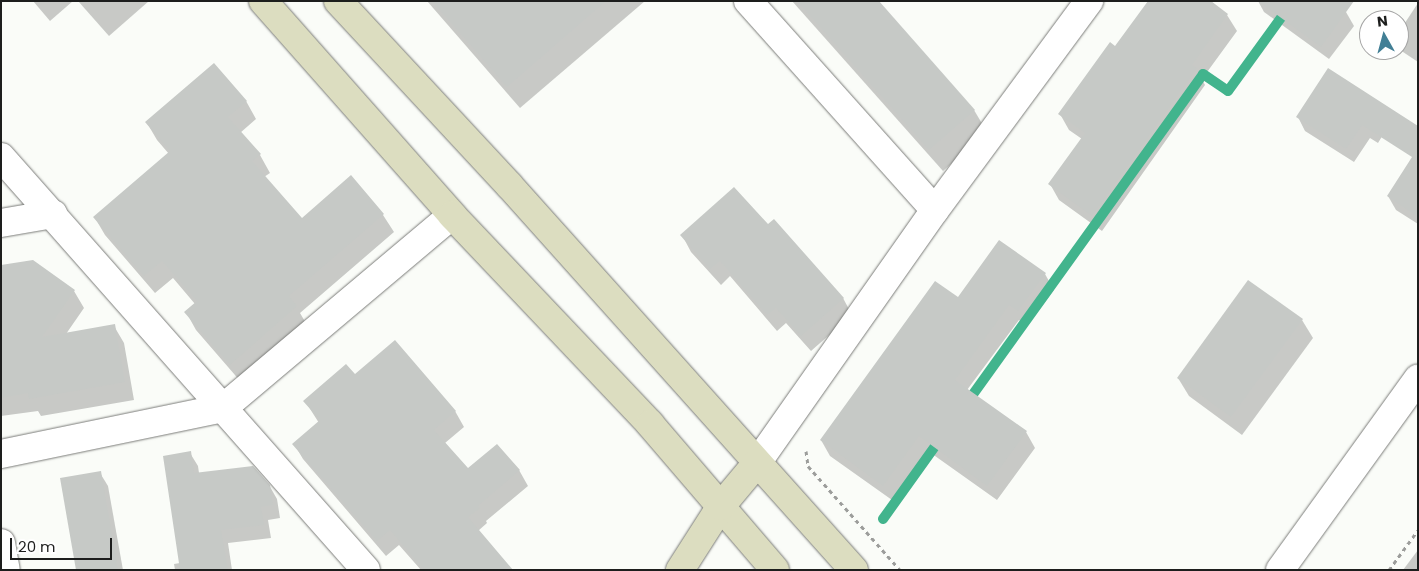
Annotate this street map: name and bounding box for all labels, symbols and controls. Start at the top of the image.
north arrow [1359,10,1409,60]
text: N [1376,11,1389,32]
scale bar [12,528,115,560]
text: 20 m [18,536,56,557]

